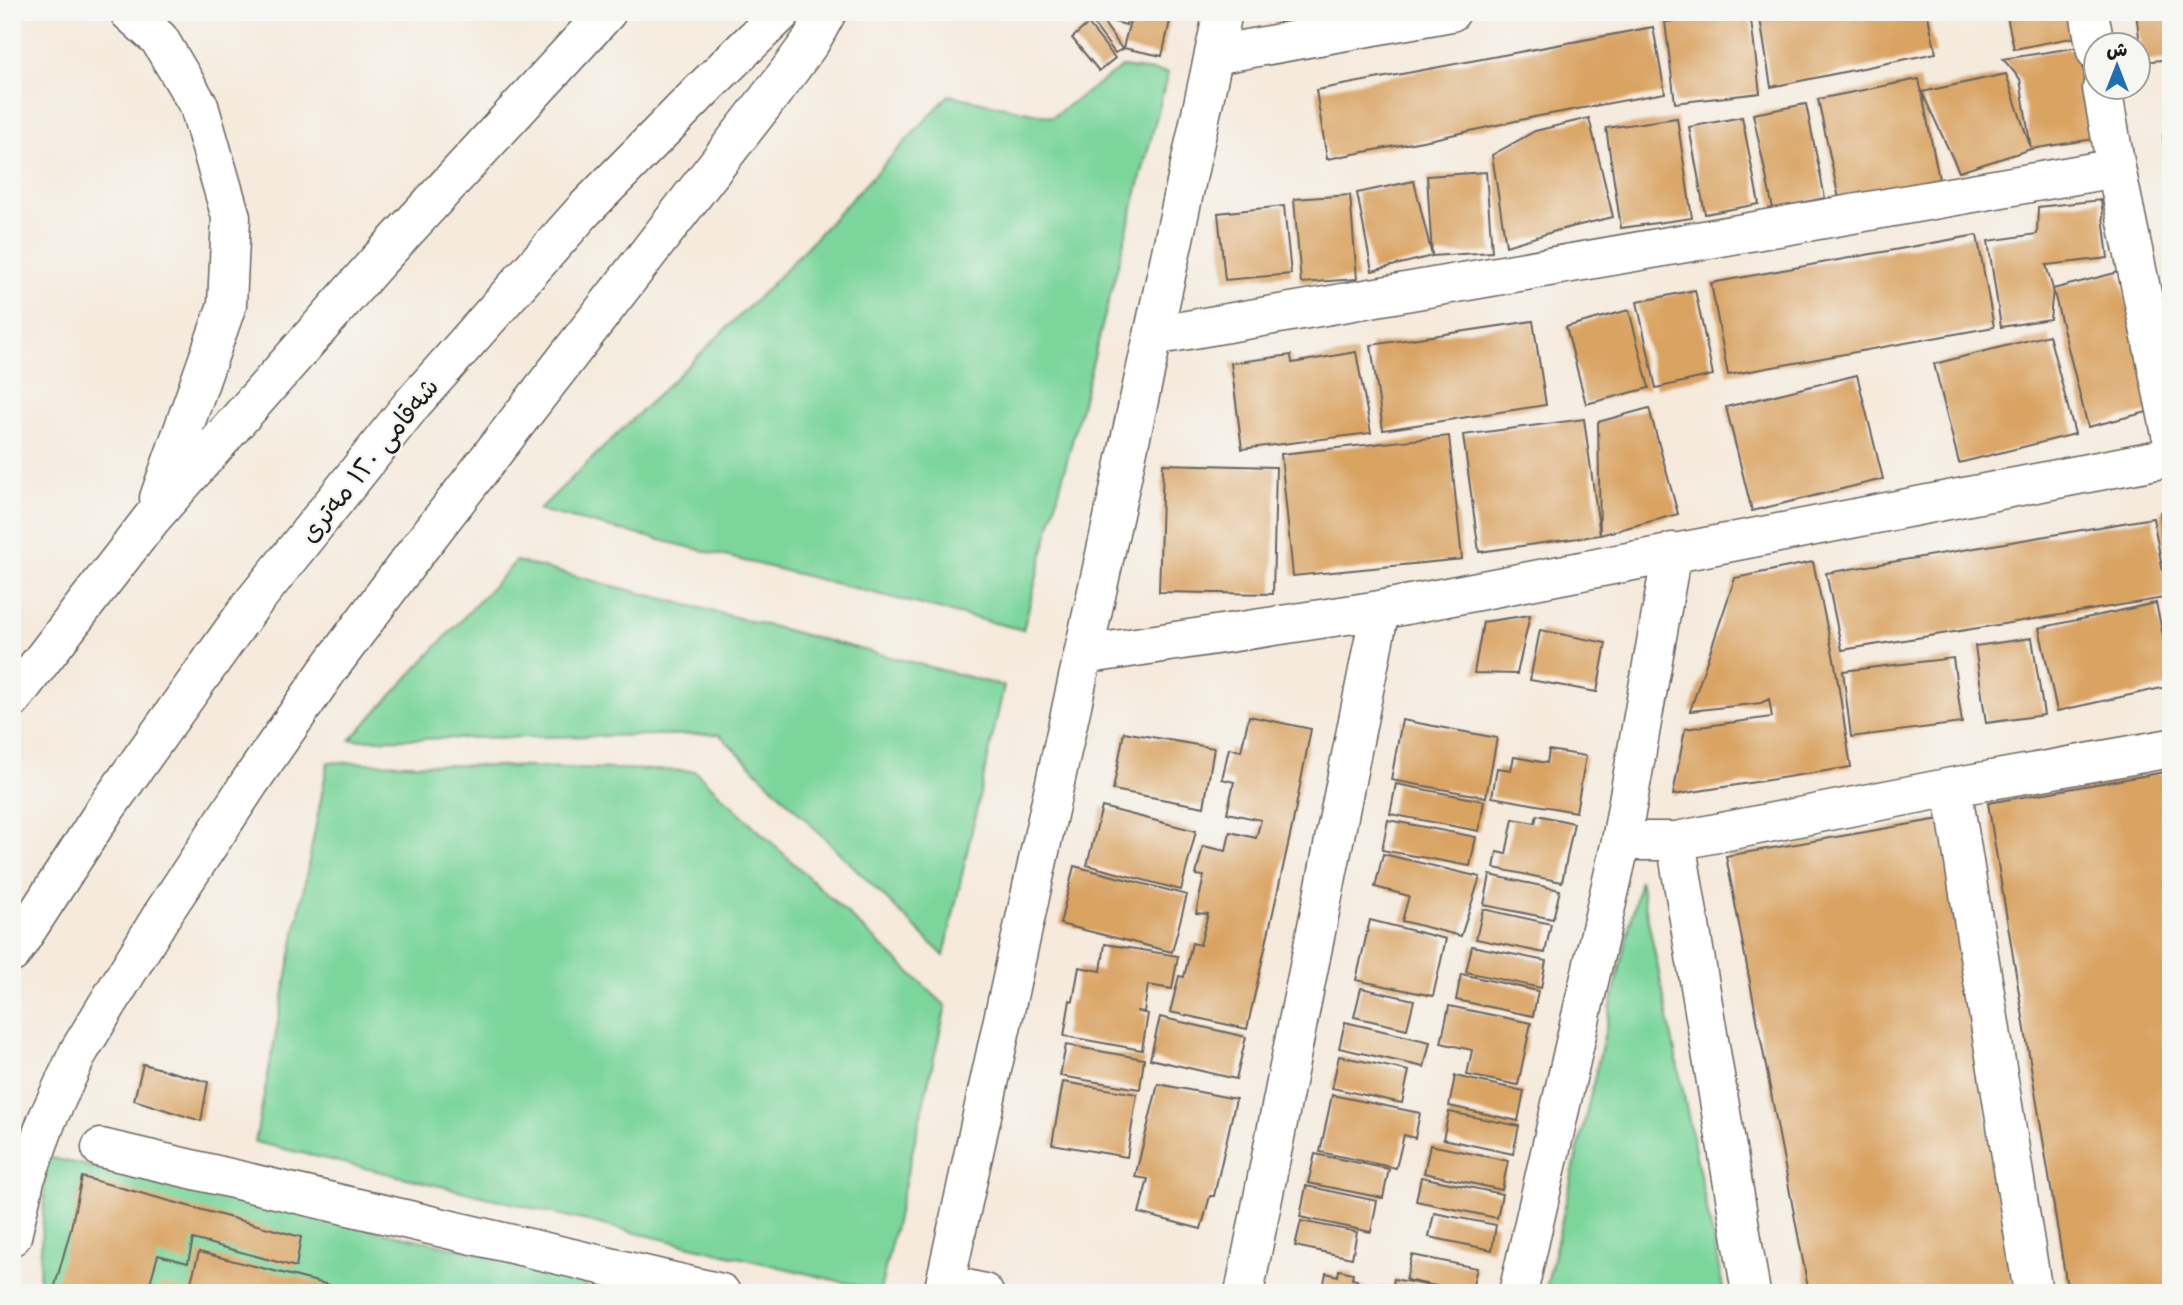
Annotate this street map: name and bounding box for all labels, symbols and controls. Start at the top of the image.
north arrow [2082,32,2152,102]
text: ش [2107,39,2128,61]
street label: شەقامی ١٢٠ مەتری [294,372,446,550]

